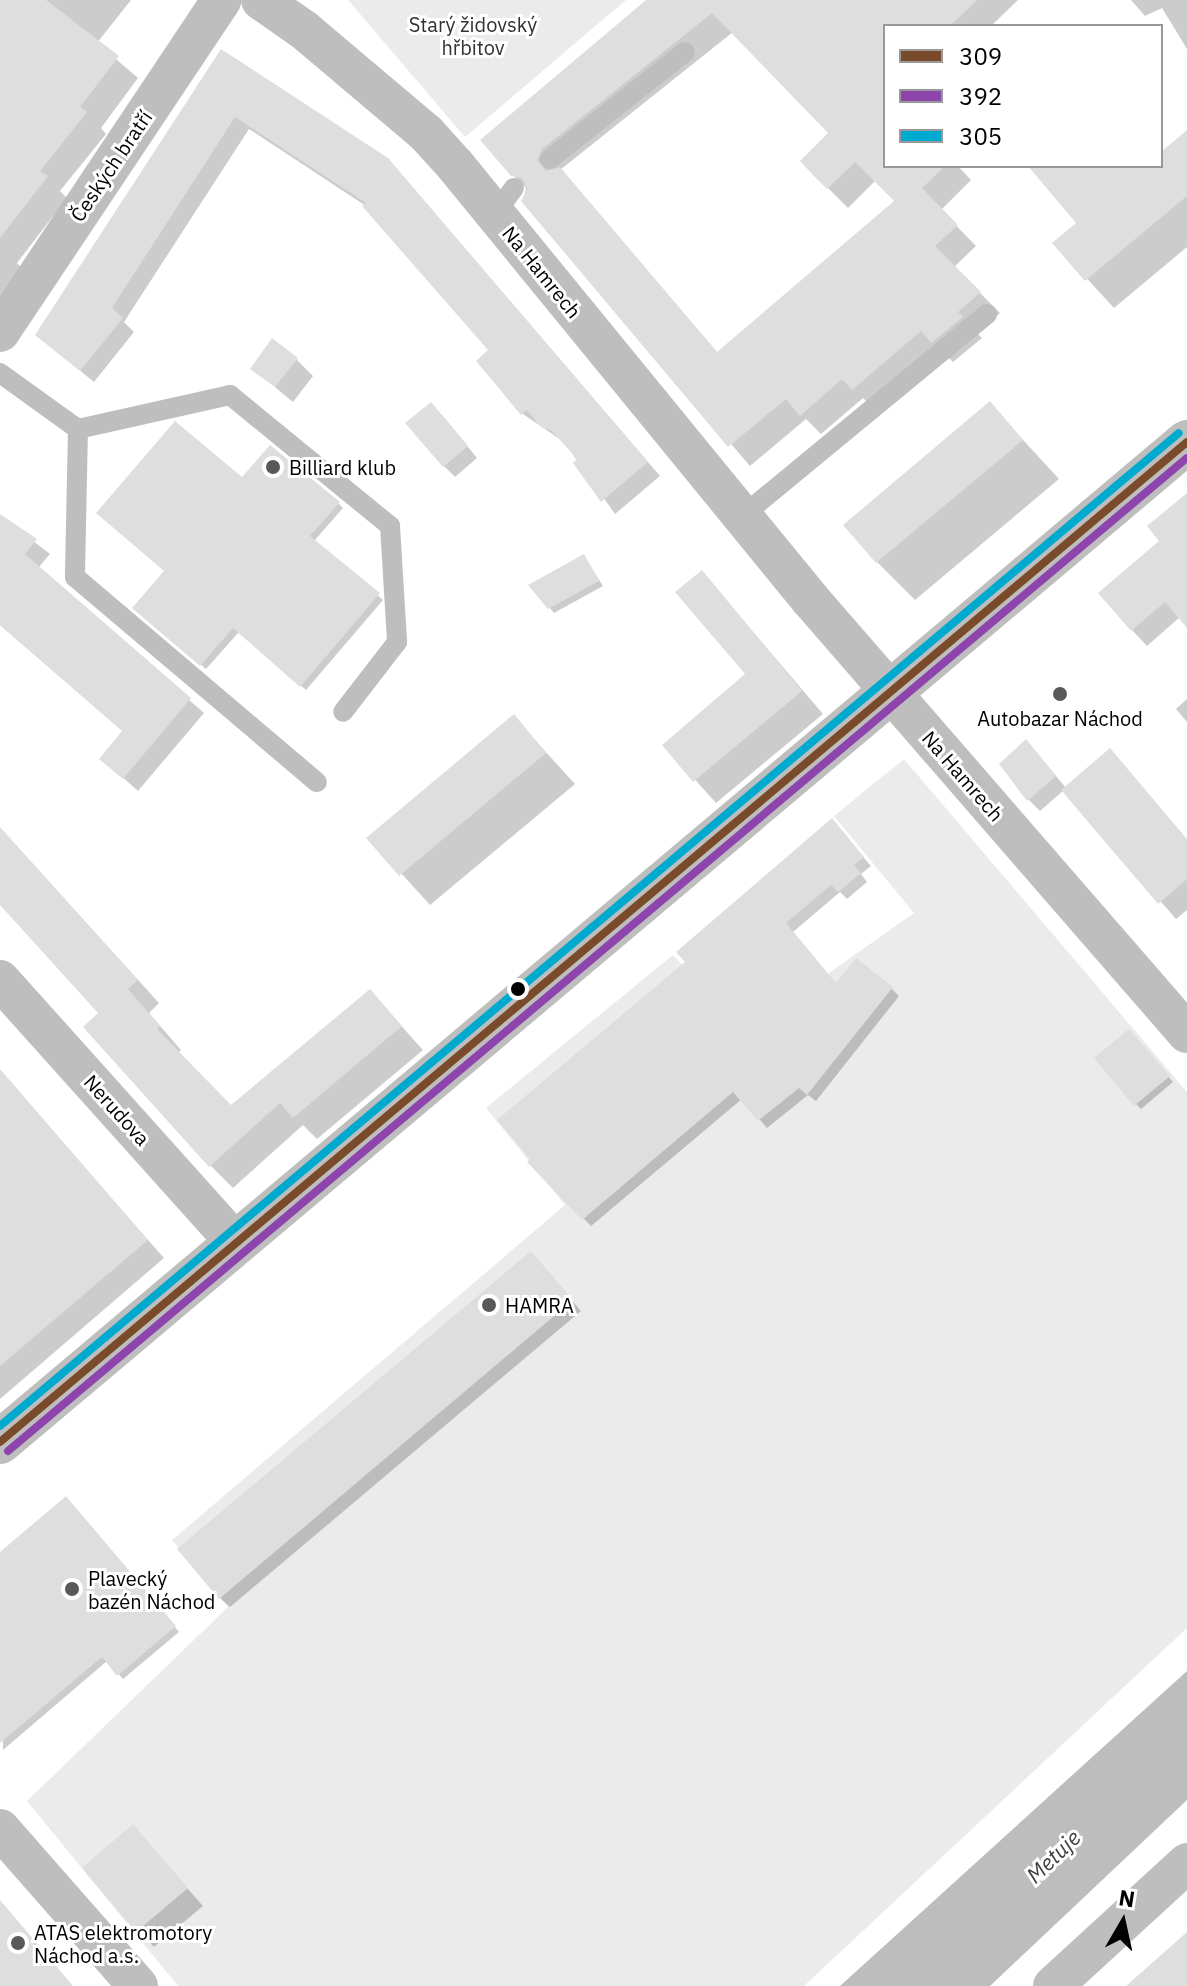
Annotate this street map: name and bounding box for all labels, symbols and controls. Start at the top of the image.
park label: Starý židovský hřbitov [409,12,537,59]
legend [883,24,1163,168]
text: 309 [959,40,1002,72]
text: 392 [959,80,1002,112]
street label: Českých bratří [65,106,157,226]
text: 305 [959,120,1002,152]
street label: Na Hamrech [498,221,586,323]
place label: Billiard klub [289,455,396,479]
marker: Billiard klub [264,458,282,476]
marker: Autobazar Náchod [1051,685,1069,703]
place label: Autobazar Náchod [977,706,1143,730]
street label: Na Hamrech [917,726,1009,826]
unlabelled marker [510,981,526,997]
street label: Nerudova [79,1070,155,1150]
place label: HAMRA [505,1293,574,1317]
marker: HAMRA [480,1296,498,1314]
place label: Plavecký bazén Náchod [88,1566,215,1613]
marker: Plavecký bazén Náchod [63,1580,81,1598]
water label: Metuje [1021,1824,1085,1888]
north arrow [1083,1882,1163,1962]
text: N [1117,1882,1137,1913]
place label: ATAS elektromotory Náchod a.s. [34,1920,212,1967]
marker: ATAS elektromotory Náchod a.s. [9,1934,27,1952]

